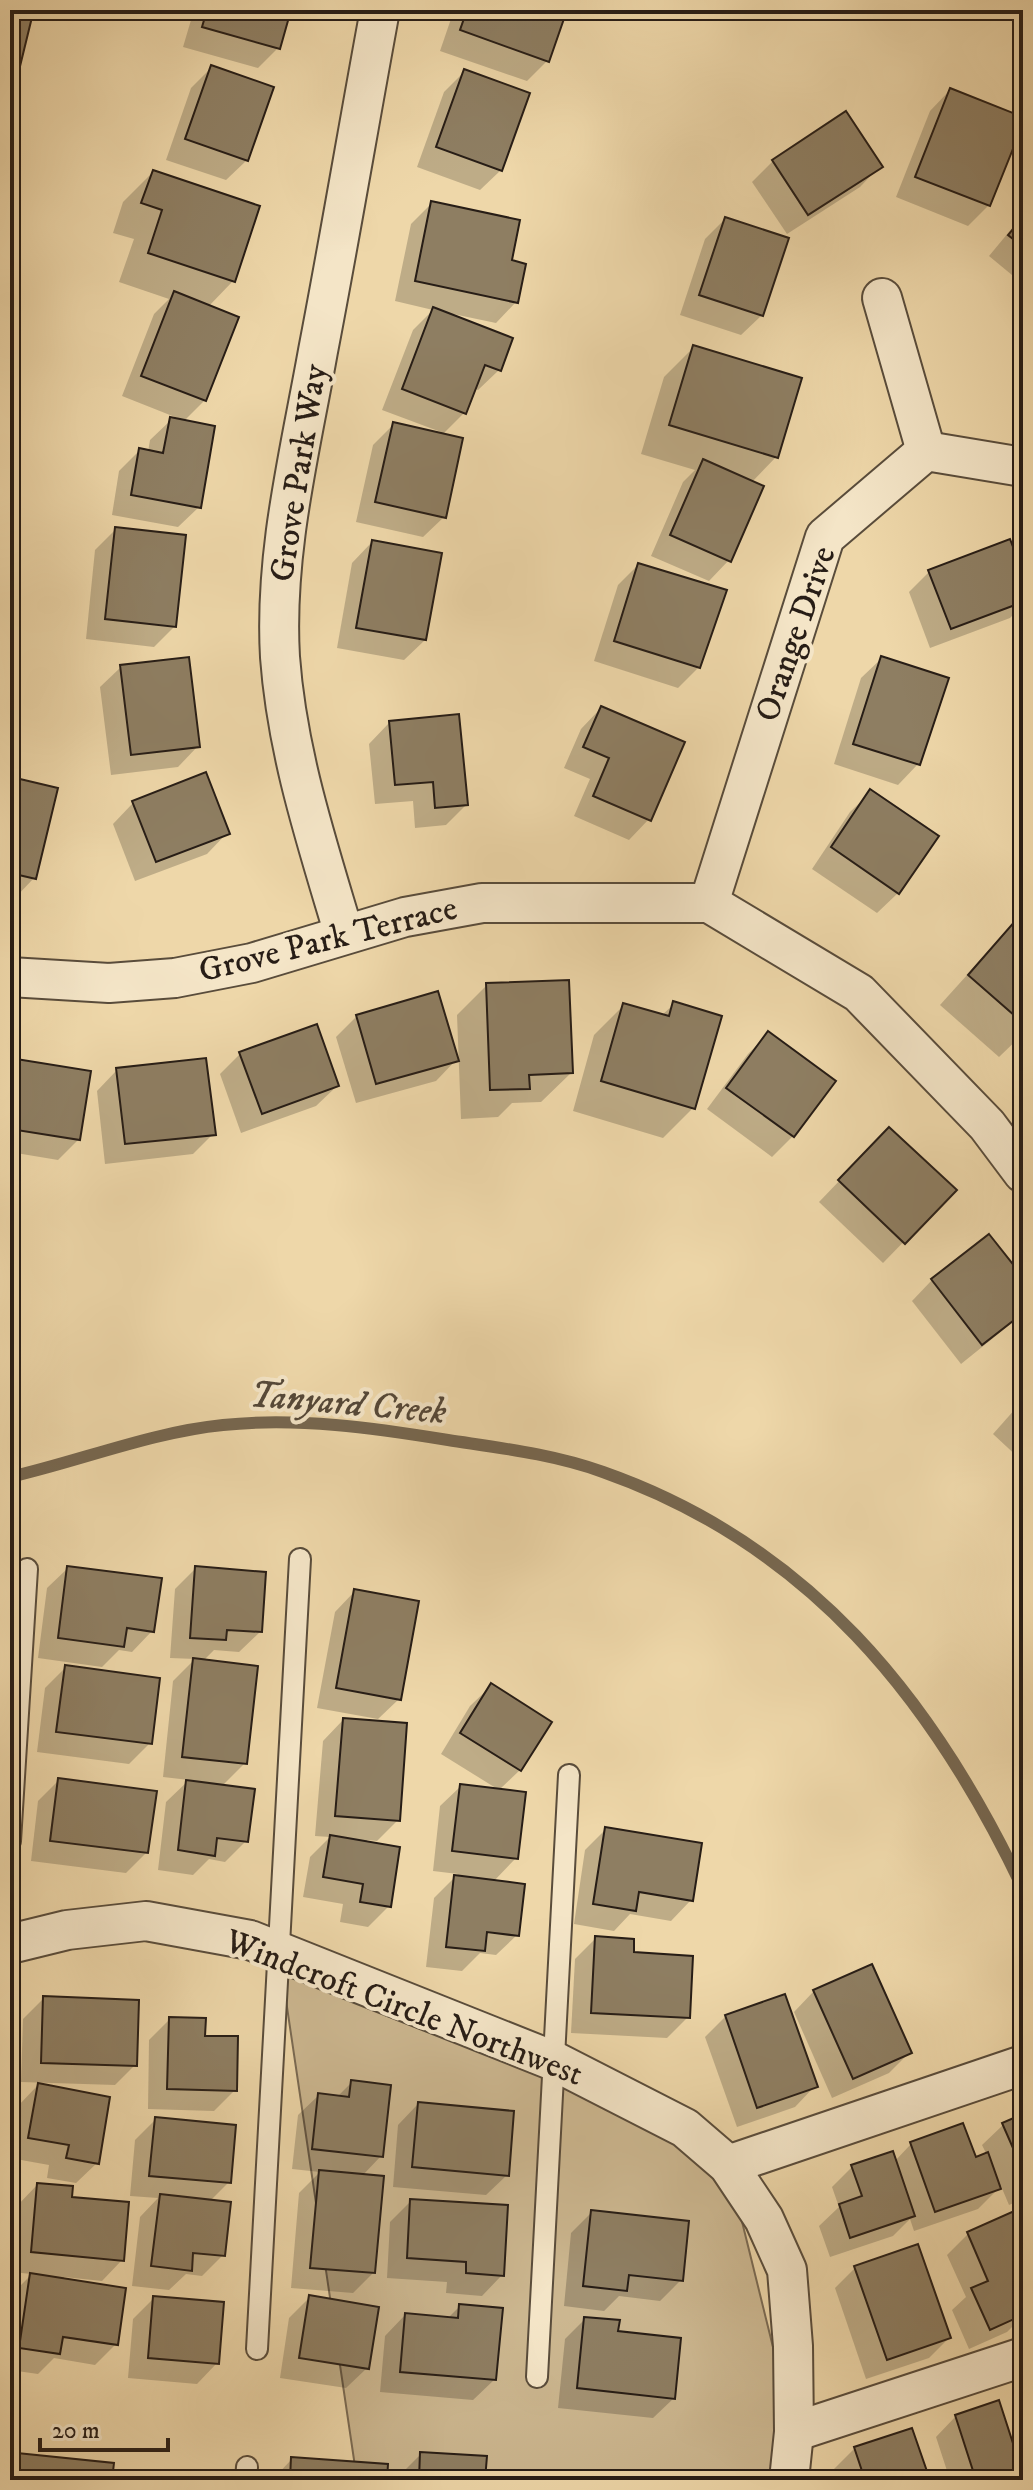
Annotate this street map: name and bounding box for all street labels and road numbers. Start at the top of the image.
street label: Grove Park Way [261,360,337,585]
street label: Orange Drive [746,541,846,727]
street label: Grove Park Terrace [194,888,462,992]
street label: Windcroft Circle Northwest [218,1920,589,2096]

